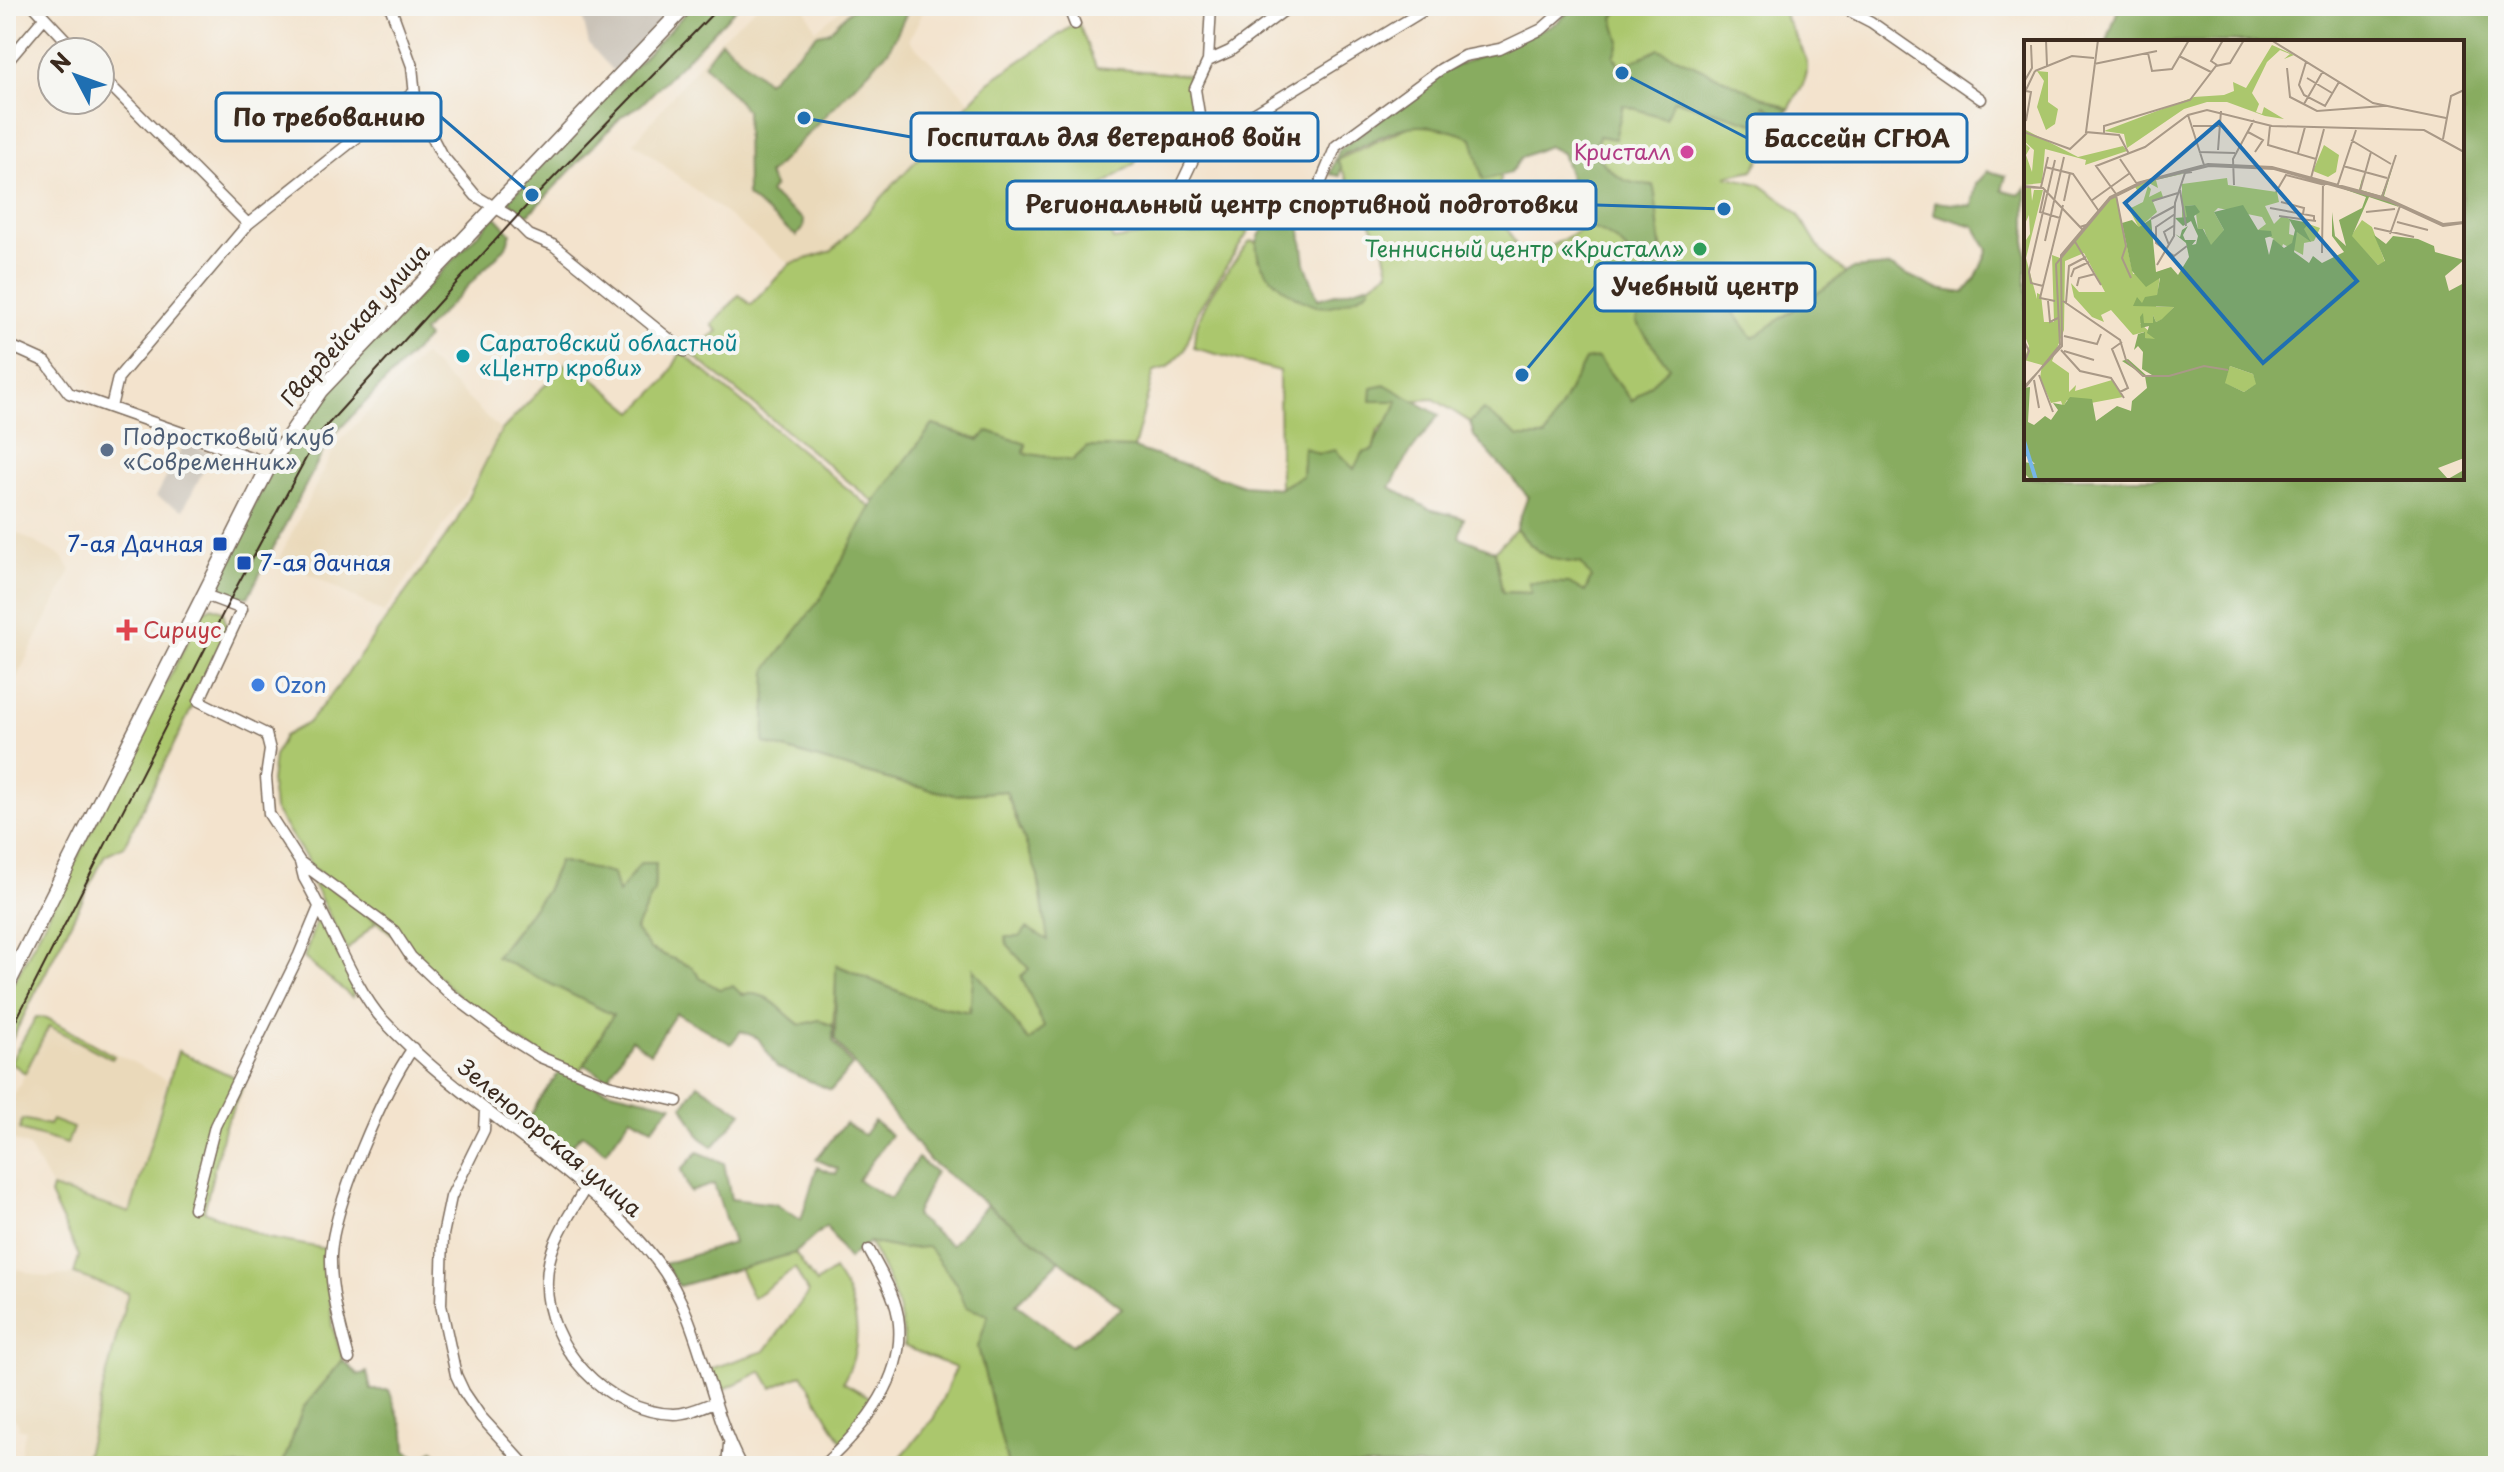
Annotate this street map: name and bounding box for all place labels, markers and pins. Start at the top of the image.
callout: По требованию [216,93,441,141]
callout: Госпиталь для ветеранов войн [911,113,1318,161]
callout: Бассейн СГЮА [1747,114,1967,162]
place label: Кристалл [1574,134,1671,167]
marker: Кристалл [1678,143,1696,161]
callout: Региональный центр спортивной подготовки [1007,181,1596,229]
place label: Теннисный центр «Кристалл» [1364,231,1684,264]
marker: Теннисный центр «Кристалл» [1691,240,1709,258]
callout: Учебный центр [1595,263,1815,311]
place label: Саратовский областной «Центр крови» [479,325,738,383]
marker: Саратовский областной «Центр крови» [454,347,472,365]
place label: Подростковый клуб «Современник» [123,419,334,477]
marker: Подростковый клуб «Современник» [98,441,116,459]
place label: 7-ая Дачная [67,526,204,559]
marker: 7-ая Дачная [211,535,229,553]
place label: 7-ая дачная [260,545,392,578]
marker: 7-ая дачная [235,554,253,572]
place label: Сириус [143,612,222,645]
marker: Сириус [118,621,136,639]
place label: Ozon [274,667,327,700]
marker: Ozon [249,676,267,694]

